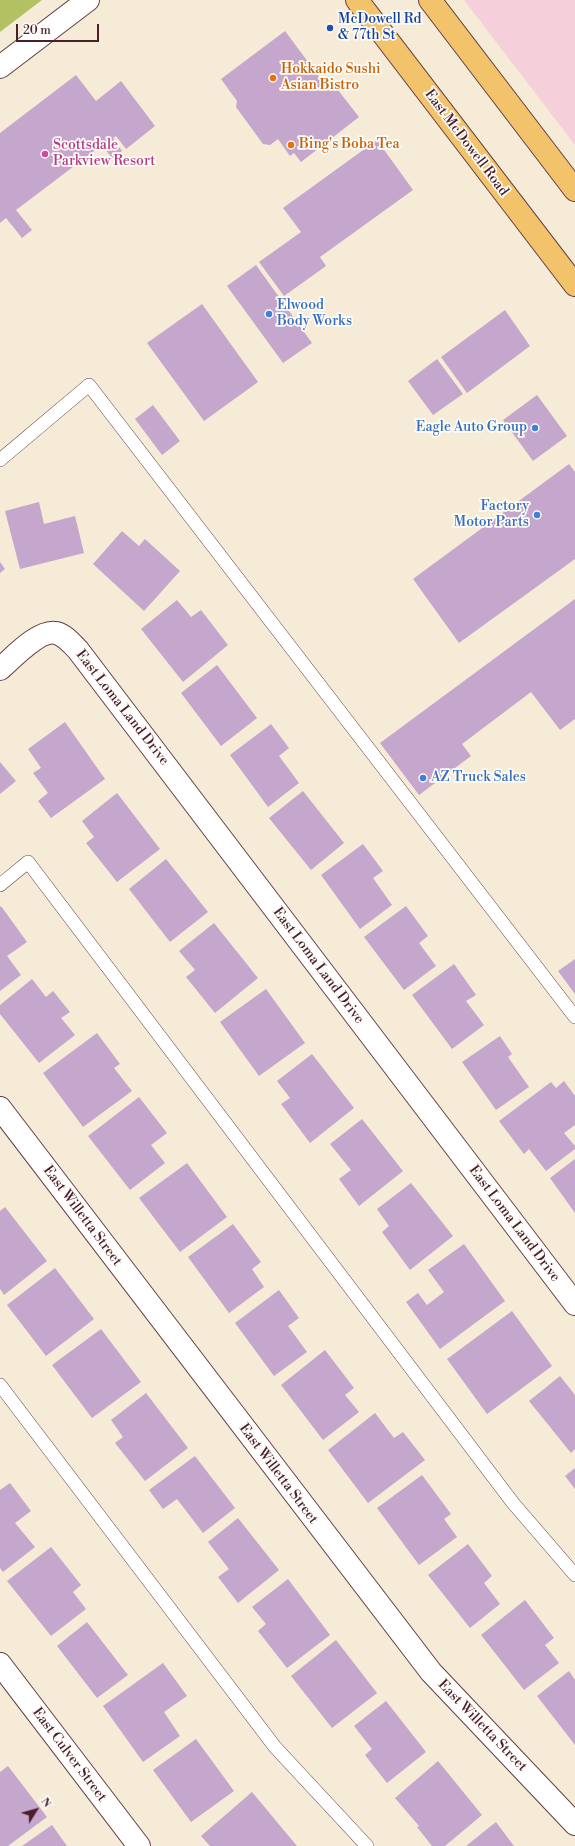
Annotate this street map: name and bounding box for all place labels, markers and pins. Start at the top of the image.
place label: McDowell Rd & 77th St [338,12,421,44]
marker: McDowell Rd & 77th St [325,23,335,33]
place label: Hokkaido Sushi Asian Bistro [281,62,381,94]
marker: Hokkaido Sushi Asian Bistro [268,73,278,83]
place label: Bing's Boba Tea [299,137,400,153]
place label: Scottsdale Parkview Resort [53,138,155,170]
marker: Bing's Boba Tea [286,140,296,150]
marker: Scottsdale Parkview Resort [40,149,50,159]
place label: Elwood Body Works [277,298,352,330]
marker: Elwood Body Works [264,309,274,319]
place label: Eagle Auto Group [416,420,527,436]
marker: Eagle Auto Group [530,423,540,433]
place label: Factory Motor Parts [454,499,529,532]
marker: Factory Motor Parts [532,510,542,520]
place label: AZ Truck Sales [431,770,526,786]
marker: AZ Truck Sales [418,773,428,783]

